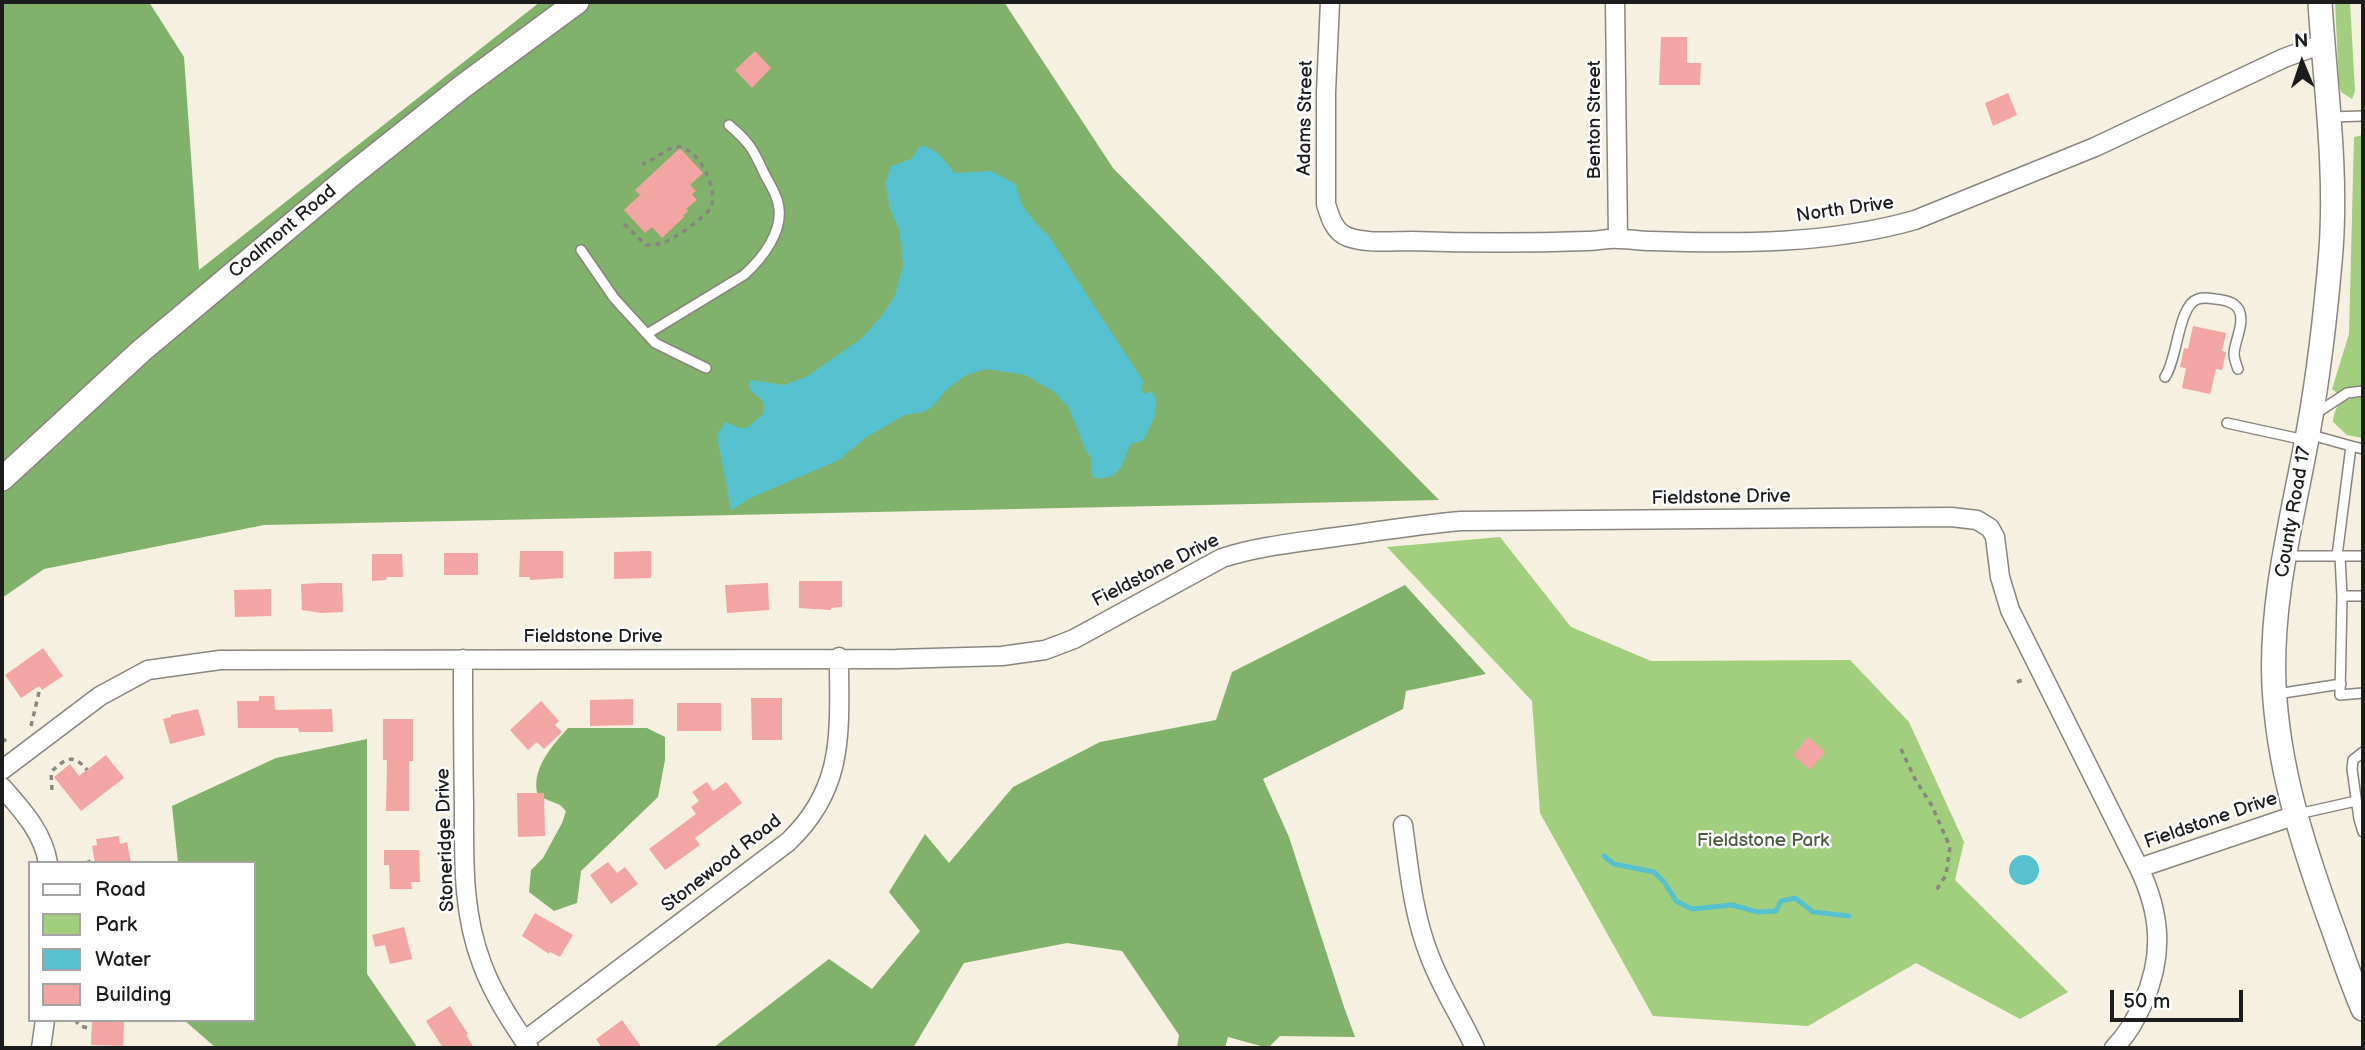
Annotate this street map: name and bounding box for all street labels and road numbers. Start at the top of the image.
street label: Adams Street [1294,60,1318,176]
street label: Benton Street [1584,60,1606,180]
street label: Coalmont Road [225,180,341,284]
street label: North Drive [1795,192,1895,228]
street label: County Road 17 [2271,445,2317,579]
street label: Fieldstone Drive [1651,485,1791,511]
street label: Fieldstone Drive [1089,529,1223,613]
street label: Fieldstone Drive [523,626,663,648]
street label: Stoneridge Drive [432,768,460,912]
street label: Fieldstone Drive [2141,788,2281,854]
street label: Stonewood Road [658,810,786,918]

